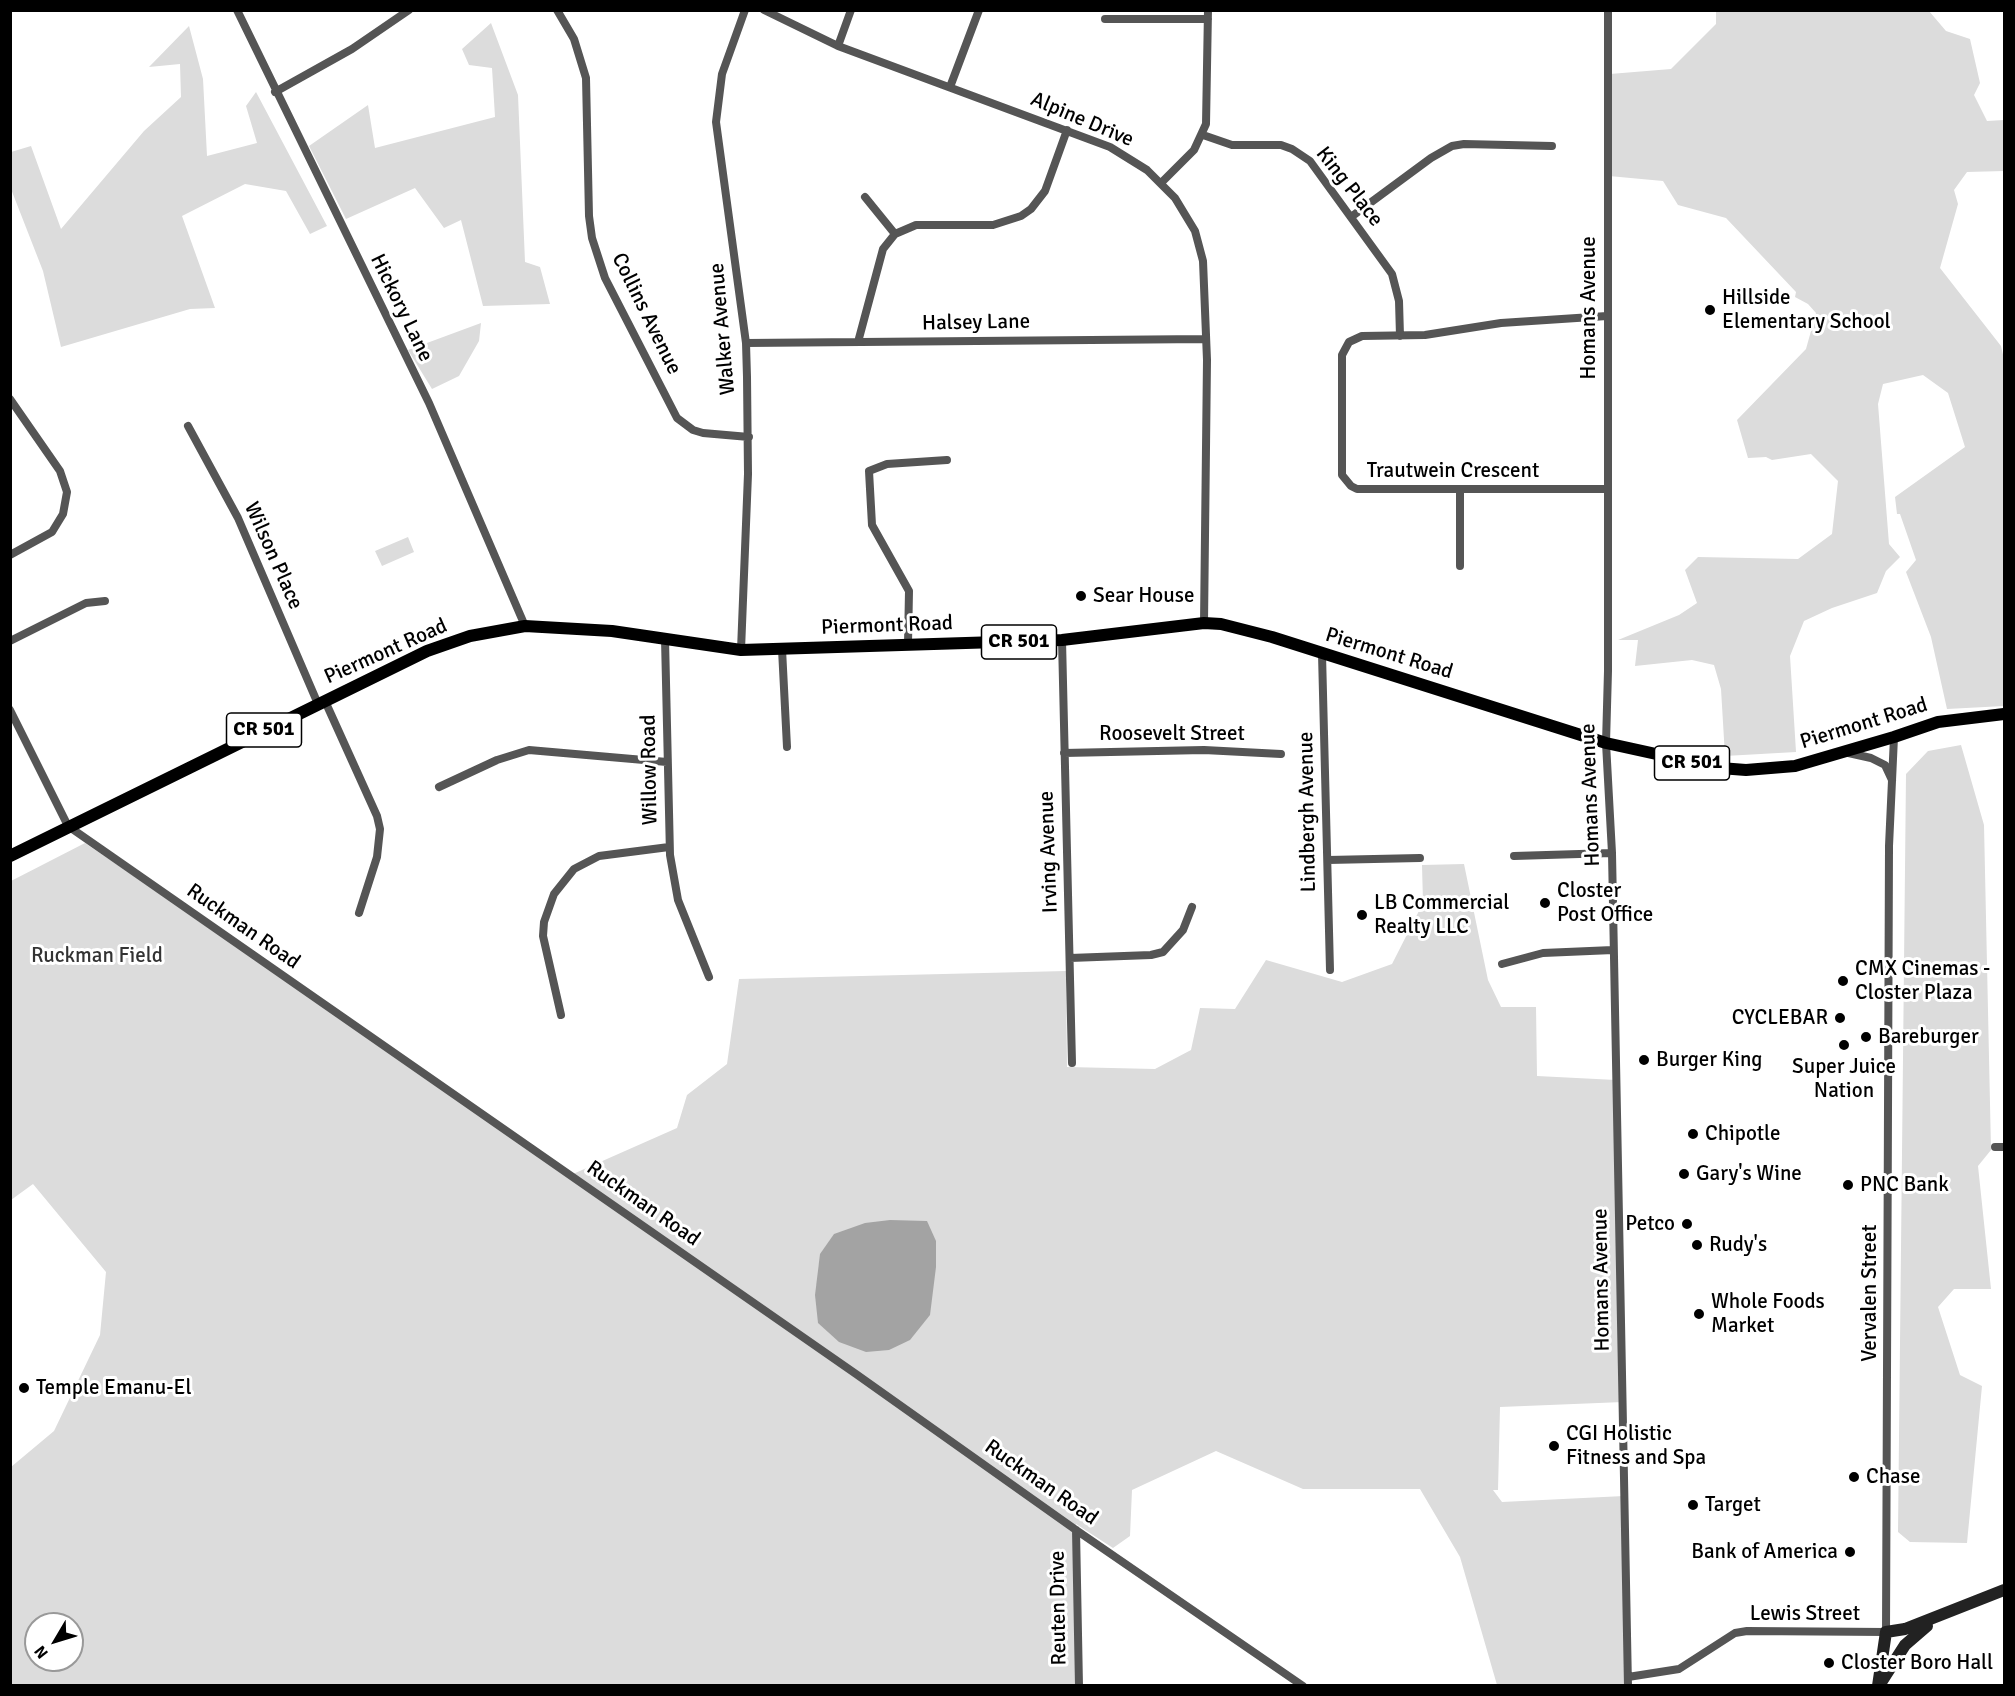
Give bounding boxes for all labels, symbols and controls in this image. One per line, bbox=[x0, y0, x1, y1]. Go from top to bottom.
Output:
street label: Alpine Drive bbox=[1027, 87, 1137, 153]
street label: King Place bbox=[1310, 142, 1388, 232]
street label: Homans Avenue bbox=[1576, 236, 1602, 380]
street label: Collins Avenue bbox=[606, 249, 686, 379]
street label: Hickory Lane bbox=[364, 250, 438, 366]
street label: Walker Avenue bbox=[705, 262, 741, 396]
place label: Hillside Elementary School bbox=[1722, 285, 1891, 335]
marker: Hillside Elementary School bbox=[1703, 303, 1717, 317]
street label: Halsey Lane bbox=[922, 309, 1030, 337]
street label: Trautwein Crescent bbox=[1367, 458, 1539, 484]
street label: Wilson Place bbox=[238, 498, 308, 614]
place label: Sear House bbox=[1093, 583, 1194, 609]
marker: Sear House bbox=[1074, 589, 1088, 603]
street label: Piermont Road bbox=[821, 611, 953, 641]
street label: Piermont Road bbox=[321, 614, 451, 690]
street label: Piermont Road bbox=[1322, 623, 1456, 685]
road number: CR 501 bbox=[982, 625, 1056, 659]
street label: Piermont Road bbox=[1797, 693, 1931, 755]
road number: CR 501 bbox=[226, 713, 302, 747]
street label: Willow Road bbox=[636, 714, 664, 826]
street label: Roosevelt Street bbox=[1099, 721, 1245, 747]
street label: Homans Avenue bbox=[1576, 723, 1606, 867]
street label: Lindbergh Avenue bbox=[1294, 731, 1322, 893]
road number: CR 501 bbox=[1654, 746, 1730, 780]
street label: Irving Avenue bbox=[1034, 790, 1064, 914]
place label: Closter Post Office bbox=[1557, 878, 1653, 928]
street label: Ruckman Road bbox=[182, 879, 304, 975]
place label: LB Commercial Realty LLC bbox=[1374, 890, 1509, 940]
marker: Closter Post Office bbox=[1538, 896, 1552, 910]
marker: LB Commercial Realty LLC bbox=[1355, 908, 1369, 922]
park label: Ruckman Field bbox=[31, 943, 163, 969]
place label: CMX Cinemas - Closter Plaza bbox=[1855, 956, 1990, 1006]
marker: CMX Cinemas - Closter Plaza bbox=[1836, 974, 1850, 988]
place label: CYCLEBAR bbox=[1732, 1005, 1828, 1031]
marker: CYCLEBAR bbox=[1833, 1011, 1847, 1025]
place label: Bareburger bbox=[1878, 1024, 1979, 1050]
marker: Bareburger bbox=[1859, 1030, 1873, 1044]
marker: Super Juice Nation bbox=[1837, 1038, 1851, 1052]
place label: Burger King bbox=[1656, 1047, 1762, 1073]
marker: Burger King bbox=[1637, 1053, 1651, 1067]
place label: Super Juice Nation bbox=[1792, 1054, 1896, 1104]
place label: Chipotle bbox=[1705, 1121, 1780, 1147]
marker: Chipotle bbox=[1686, 1127, 1700, 1141]
street label: Ruckman Road bbox=[582, 1156, 704, 1252]
place label: Gary's Wine bbox=[1696, 1161, 1802, 1187]
marker: Gary's Wine bbox=[1677, 1167, 1691, 1181]
place label: PNC Bank bbox=[1860, 1172, 1949, 1198]
marker: PNC Bank bbox=[1841, 1178, 1855, 1192]
street label: Homans Avenue bbox=[1588, 1208, 1616, 1352]
place label: Petco bbox=[1625, 1211, 1675, 1237]
marker: Petco bbox=[1680, 1217, 1694, 1231]
street label: Vervalen Street bbox=[1857, 1224, 1883, 1362]
place label: Rudy's bbox=[1709, 1232, 1767, 1258]
marker: Rudy's bbox=[1690, 1238, 1704, 1252]
place label: Whole Foods Market bbox=[1711, 1289, 1825, 1339]
marker: Whole Foods Market bbox=[1692, 1307, 1706, 1321]
place label: Temple Emanu-El bbox=[36, 1375, 192, 1401]
marker: Temple Emanu-El bbox=[17, 1381, 31, 1395]
place label: CGI Holistic Fitness and Spa bbox=[1566, 1421, 1706, 1471]
street label: Ruckman Road bbox=[980, 1435, 1102, 1531]
marker: CGI Holistic Fitness and Spa bbox=[1547, 1439, 1561, 1453]
place label: Chase bbox=[1866, 1464, 1920, 1490]
marker: Chase bbox=[1847, 1470, 1861, 1484]
place label: Target bbox=[1705, 1492, 1761, 1518]
marker: Target bbox=[1686, 1498, 1700, 1512]
place label: Bank of America bbox=[1691, 1539, 1838, 1565]
marker: Bank of America bbox=[1843, 1545, 1857, 1559]
street label: Reuten Drive bbox=[1045, 1550, 1073, 1666]
street label: Lewis Street bbox=[1750, 1601, 1860, 1627]
north arrow bbox=[24, 1612, 84, 1672]
text: N bbox=[30, 1641, 53, 1662]
place label: Closter Boro Hall bbox=[1841, 1650, 1993, 1676]
marker: Closter Boro Hall bbox=[1822, 1656, 1836, 1670]

